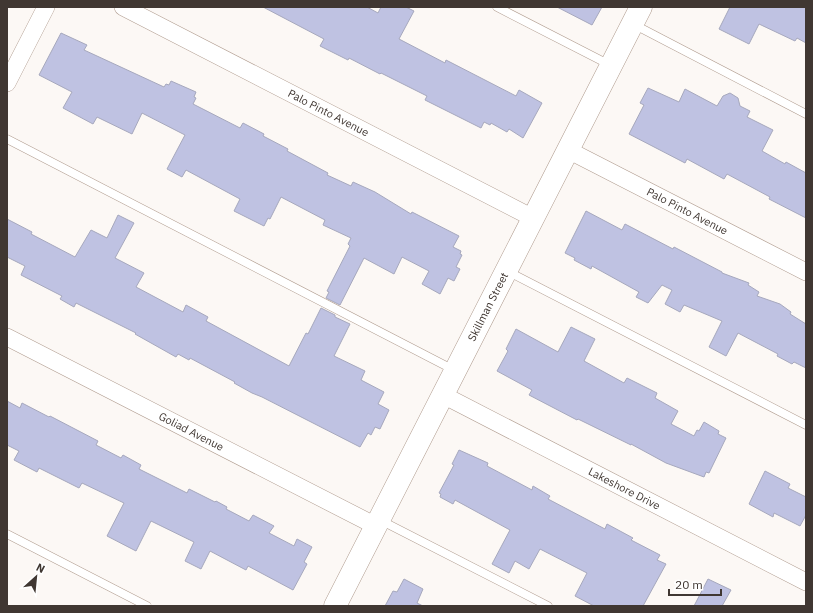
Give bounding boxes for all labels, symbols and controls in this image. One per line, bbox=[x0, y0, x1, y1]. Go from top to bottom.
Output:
street label: Palo Pinto Avenue bbox=[286, 86, 371, 139]
street label: Palo Pinto Avenue bbox=[644, 185, 730, 238]
street label: Skillman Street bbox=[464, 270, 511, 344]
street label: Goliad Avenue bbox=[156, 409, 226, 454]
street label: Lakeshore Drive bbox=[586, 464, 663, 513]
north arrow bbox=[16, 557, 56, 597]
text: N bbox=[34, 560, 47, 576]
scale bar bbox=[669, 571, 721, 597]
text: 20 m bbox=[675, 577, 703, 592]

